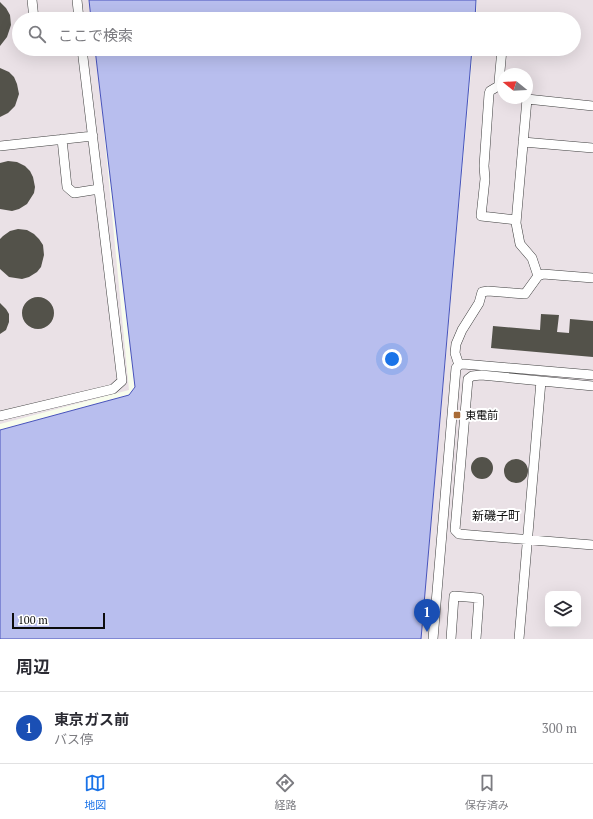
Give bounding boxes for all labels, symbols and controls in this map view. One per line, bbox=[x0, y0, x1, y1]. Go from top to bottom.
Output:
search box bbox=[12, 12, 581, 56]
icon: search bbox=[26, 23, 48, 45]
text: ここで検索 bbox=[58, 25, 133, 45]
north arrow bbox=[497, 68, 533, 104]
your location bbox=[382, 349, 402, 369]
place label: 東電前 bbox=[465, 408, 498, 422]
marker: 東電前 bbox=[452, 410, 462, 420]
district label: 新磯子町 bbox=[472, 508, 520, 523]
map controls bbox=[545, 591, 581, 627]
button: layers bbox=[545, 591, 581, 627]
pin: 1 bbox=[414, 599, 440, 632]
scale bar bbox=[12, 611, 105, 630]
text: 100 m bbox=[18, 613, 48, 627]
text: 周辺 bbox=[16, 655, 50, 678]
text: 東京ガス前 bbox=[54, 709, 129, 729]
text: 1 bbox=[25, 719, 33, 737]
text: 300 m bbox=[542, 719, 577, 737]
text: バス停 bbox=[54, 730, 93, 748]
tab: 地図 bbox=[84, 772, 106, 812]
tab: 経路 bbox=[274, 772, 296, 812]
tab: 保存済み bbox=[465, 772, 509, 812]

